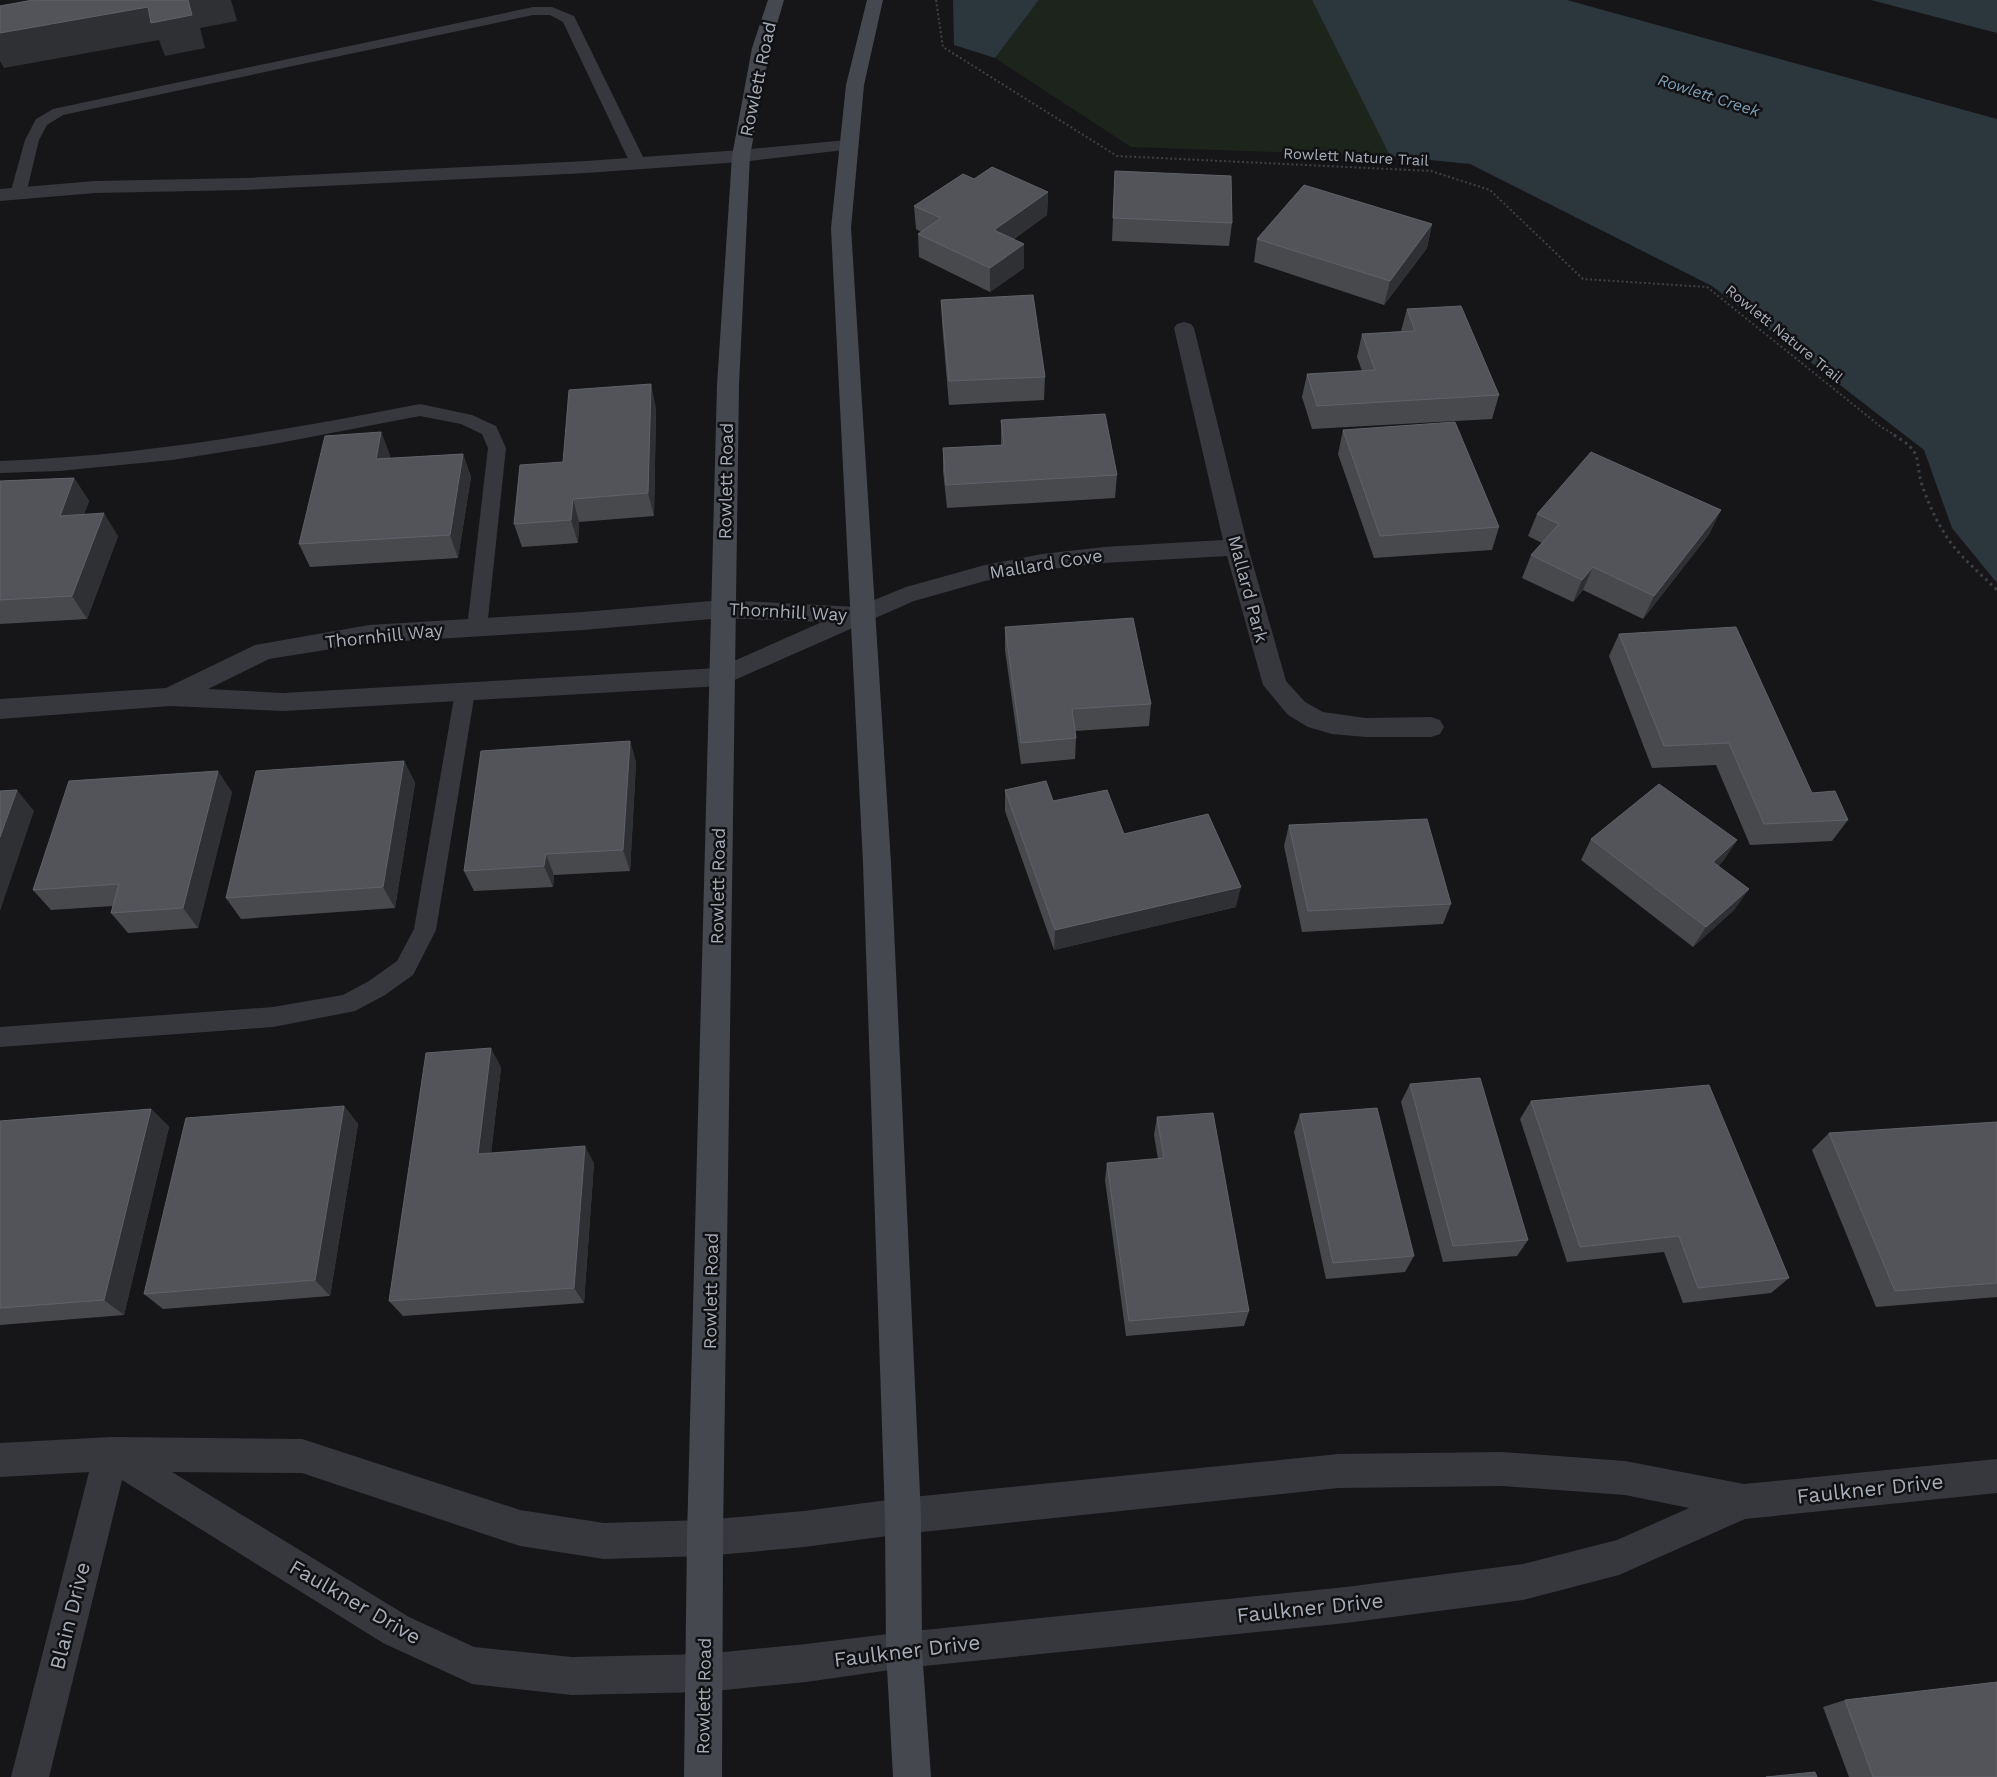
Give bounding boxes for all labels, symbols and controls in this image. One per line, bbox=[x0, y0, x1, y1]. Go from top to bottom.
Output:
street label: Rowlett Road bbox=[735, 20, 780, 138]
water label: Rowlett Creek bbox=[1656, 70, 1763, 121]
street label: Rowlett Nature Trail bbox=[1283, 144, 1430, 170]
street label: Rowlett Nature Trail bbox=[1722, 281, 1847, 387]
street label: Rowlett Road bbox=[714, 422, 737, 540]
street label: Mallard Park bbox=[1224, 533, 1273, 645]
street label: Mallard Cove bbox=[988, 544, 1104, 583]
street label: Thornhill Way bbox=[728, 598, 848, 625]
street label: Thornhill Way bbox=[324, 619, 445, 652]
street label: Rowlett Road bbox=[706, 827, 729, 945]
street label: Rowlett Road bbox=[699, 1232, 722, 1350]
street label: Faulkner Drive bbox=[1795, 1468, 1945, 1509]
street label: Faulkner Drive bbox=[285, 1554, 425, 1649]
street label: Blain Drive bbox=[44, 1559, 95, 1672]
street label: Faulkner Drive bbox=[1235, 1587, 1385, 1628]
street label: Faulkner Drive bbox=[832, 1629, 982, 1672]
street label: Rowlett Road bbox=[692, 1637, 715, 1755]

